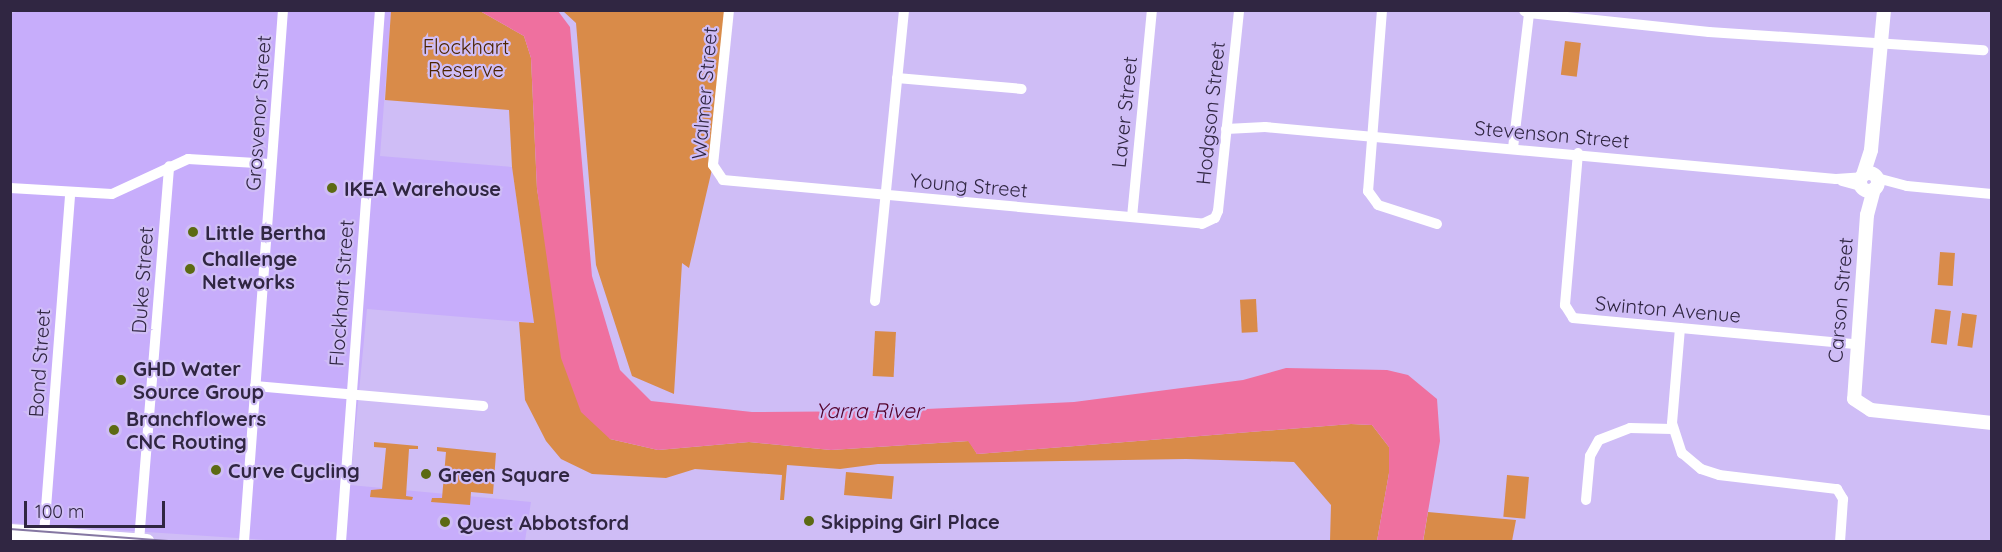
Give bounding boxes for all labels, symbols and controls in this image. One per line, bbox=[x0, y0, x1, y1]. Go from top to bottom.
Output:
street label: Walmer Street bbox=[686, 26, 722, 160]
street label: Grosvenor Street bbox=[241, 34, 275, 192]
park label: Flockhart Reserve bbox=[423, 35, 509, 82]
street label: Hodgson Street bbox=[1191, 40, 1229, 186]
street label: Laver Street bbox=[1106, 55, 1142, 169]
street label: Stevenson Street bbox=[1473, 115, 1631, 153]
street label: Young Street bbox=[909, 168, 1029, 202]
place label: IKEA Warehouse bbox=[344, 176, 501, 200]
marker: IKEA Warehouse bbox=[325, 181, 339, 195]
street label: Flockhart Street bbox=[324, 219, 358, 367]
place label: Little Bertha bbox=[205, 220, 326, 244]
marker: Little Bertha bbox=[186, 225, 200, 239]
street label: Duke Street bbox=[126, 226, 158, 334]
street label: Carson Street bbox=[1823, 236, 1857, 364]
place label: Challenge Networks bbox=[202, 246, 297, 293]
marker: Challenge Networks bbox=[183, 262, 197, 276]
street label: Swinton Avenue bbox=[1594, 291, 1742, 327]
street label: Bond Street bbox=[23, 308, 55, 418]
place label: GHD Water Source Group bbox=[133, 356, 264, 403]
marker: GHD Water Source Group bbox=[114, 373, 128, 387]
water label: Yarra River bbox=[815, 397, 923, 423]
place label: Branchflowers CNC Routing bbox=[126, 406, 266, 453]
marker: Branchflowers CNC Routing bbox=[107, 423, 121, 437]
place label: Curve Cycling bbox=[228, 458, 360, 482]
place label: Green Square bbox=[438, 462, 570, 486]
marker: Curve Cycling bbox=[209, 463, 223, 477]
marker: Green Square bbox=[419, 467, 433, 481]
scale bar bbox=[27, 489, 168, 527]
text: 100 m bbox=[35, 500, 84, 523]
place label: Skipping Girl Place bbox=[821, 509, 1000, 533]
place label: Quest Abbotsford bbox=[457, 510, 629, 534]
marker: Skipping Girl Place bbox=[802, 514, 816, 528]
marker: Quest Abbotsford bbox=[438, 515, 452, 529]

